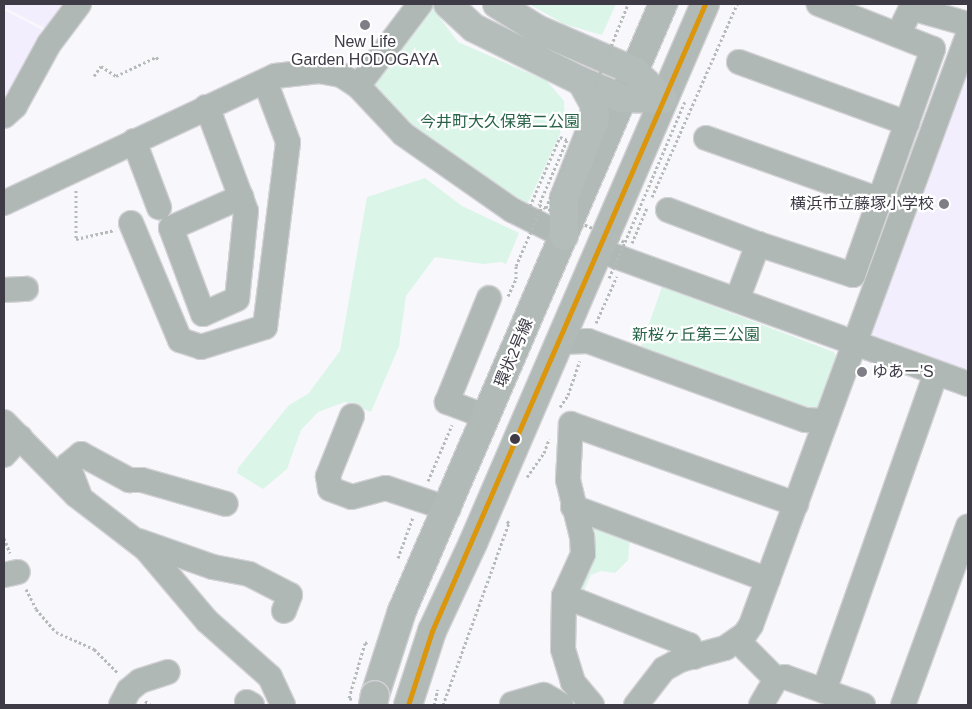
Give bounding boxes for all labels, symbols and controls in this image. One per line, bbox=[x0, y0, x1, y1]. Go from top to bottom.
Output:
marker: New Life Garden HODOGAYA bbox=[359, 19, 371, 31]
place label: New Life Garden HODOGAYA bbox=[291, 32, 439, 70]
park label: 今井町大久保第二公園 bbox=[420, 112, 580, 132]
place label: 横浜市立藤塚小学校 bbox=[790, 194, 934, 214]
marker: 横浜市立藤塚小学校 bbox=[938, 198, 950, 210]
street label: 環状2号線 bbox=[491, 316, 537, 390]
park label: 新桜ヶ丘第三公園 bbox=[632, 325, 760, 345]
place label: ゆあー'S bbox=[872, 362, 934, 382]
marker: ゆあー'S bbox=[856, 366, 868, 378]
unlabelled marker bbox=[510, 434, 520, 444]

